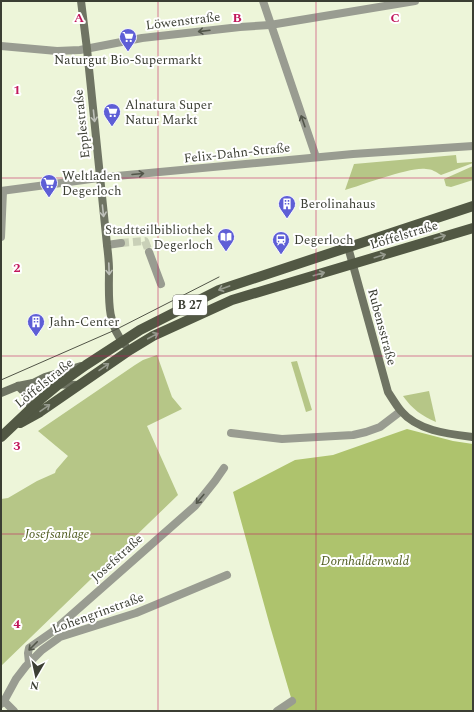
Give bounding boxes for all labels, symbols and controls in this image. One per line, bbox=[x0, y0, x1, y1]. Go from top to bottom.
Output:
street label: Löwenstraße bbox=[145, 7, 221, 35]
text: A bbox=[74, 8, 84, 28]
text: B bbox=[232, 8, 242, 28]
text: C bbox=[390, 8, 400, 28]
supermarket icon: Naturgut Bio-Supermarkt bbox=[118, 27, 138, 52]
one-way arrow bbox=[198, 27, 211, 35]
place label: Naturgut Bio-Supermarkt bbox=[54, 50, 202, 70]
text: 1 bbox=[13, 80, 21, 100]
street label: Epplestraße bbox=[68, 88, 96, 160]
place label: Alnatura Super Natur Markt bbox=[125, 95, 212, 130]
supermarket icon: Alnatura Super Natur Markt bbox=[102, 102, 122, 127]
one-way arrow bbox=[90, 109, 97, 122]
one-way arrow bbox=[299, 114, 306, 127]
street label: Felix-Dahn-Straße bbox=[183, 137, 291, 169]
place label: Weltladen Degerloch bbox=[62, 166, 122, 201]
one-way arrow bbox=[132, 171, 145, 178]
supermarket icon: Weltladen Degerloch bbox=[39, 173, 59, 198]
building icon: Berolinahaus bbox=[277, 194, 297, 219]
place label: Berolinahaus bbox=[300, 194, 376, 214]
one-way arrow bbox=[99, 205, 107, 218]
street label: Löffelstraße bbox=[367, 215, 441, 255]
place label: Stadtteilbibliothek Degerloch bbox=[105, 220, 213, 255]
library icon: Stadtteilbibliothek Degerloch bbox=[216, 227, 236, 252]
station icon: Degerloch bbox=[271, 230, 291, 255]
place label: Degerloch bbox=[294, 230, 354, 250]
one-way arrow bbox=[434, 233, 447, 240]
one-way arrow bbox=[374, 252, 387, 259]
text: 2 bbox=[13, 258, 21, 278]
one-way arrow bbox=[105, 262, 112, 275]
one-way arrow bbox=[312, 270, 325, 277]
one-way arrow bbox=[218, 285, 230, 293]
street label: Rubensstraße bbox=[362, 286, 402, 368]
road number: B 27 bbox=[173, 295, 207, 315]
building icon: Jahn-Center bbox=[26, 312, 46, 337]
place label: Jahn-Center bbox=[49, 312, 119, 332]
one-way arrow bbox=[147, 332, 159, 340]
street label: Löffelstraße bbox=[10, 353, 78, 413]
one-way arrow bbox=[99, 363, 110, 371]
one-way arrow bbox=[40, 404, 51, 412]
text: 3 bbox=[13, 436, 21, 456]
one-way arrow bbox=[196, 494, 205, 505]
park label: Josefsanlage bbox=[24, 524, 90, 544]
street label: Josefstraße bbox=[86, 529, 148, 587]
park label: Dornhaldenwald bbox=[321, 551, 409, 571]
street label: Lohengrinstraße bbox=[49, 587, 147, 639]
text: 4 bbox=[13, 614, 21, 634]
one-way arrow bbox=[29, 640, 39, 650]
north arrow bbox=[16, 656, 56, 696]
text: N bbox=[29, 676, 40, 694]

